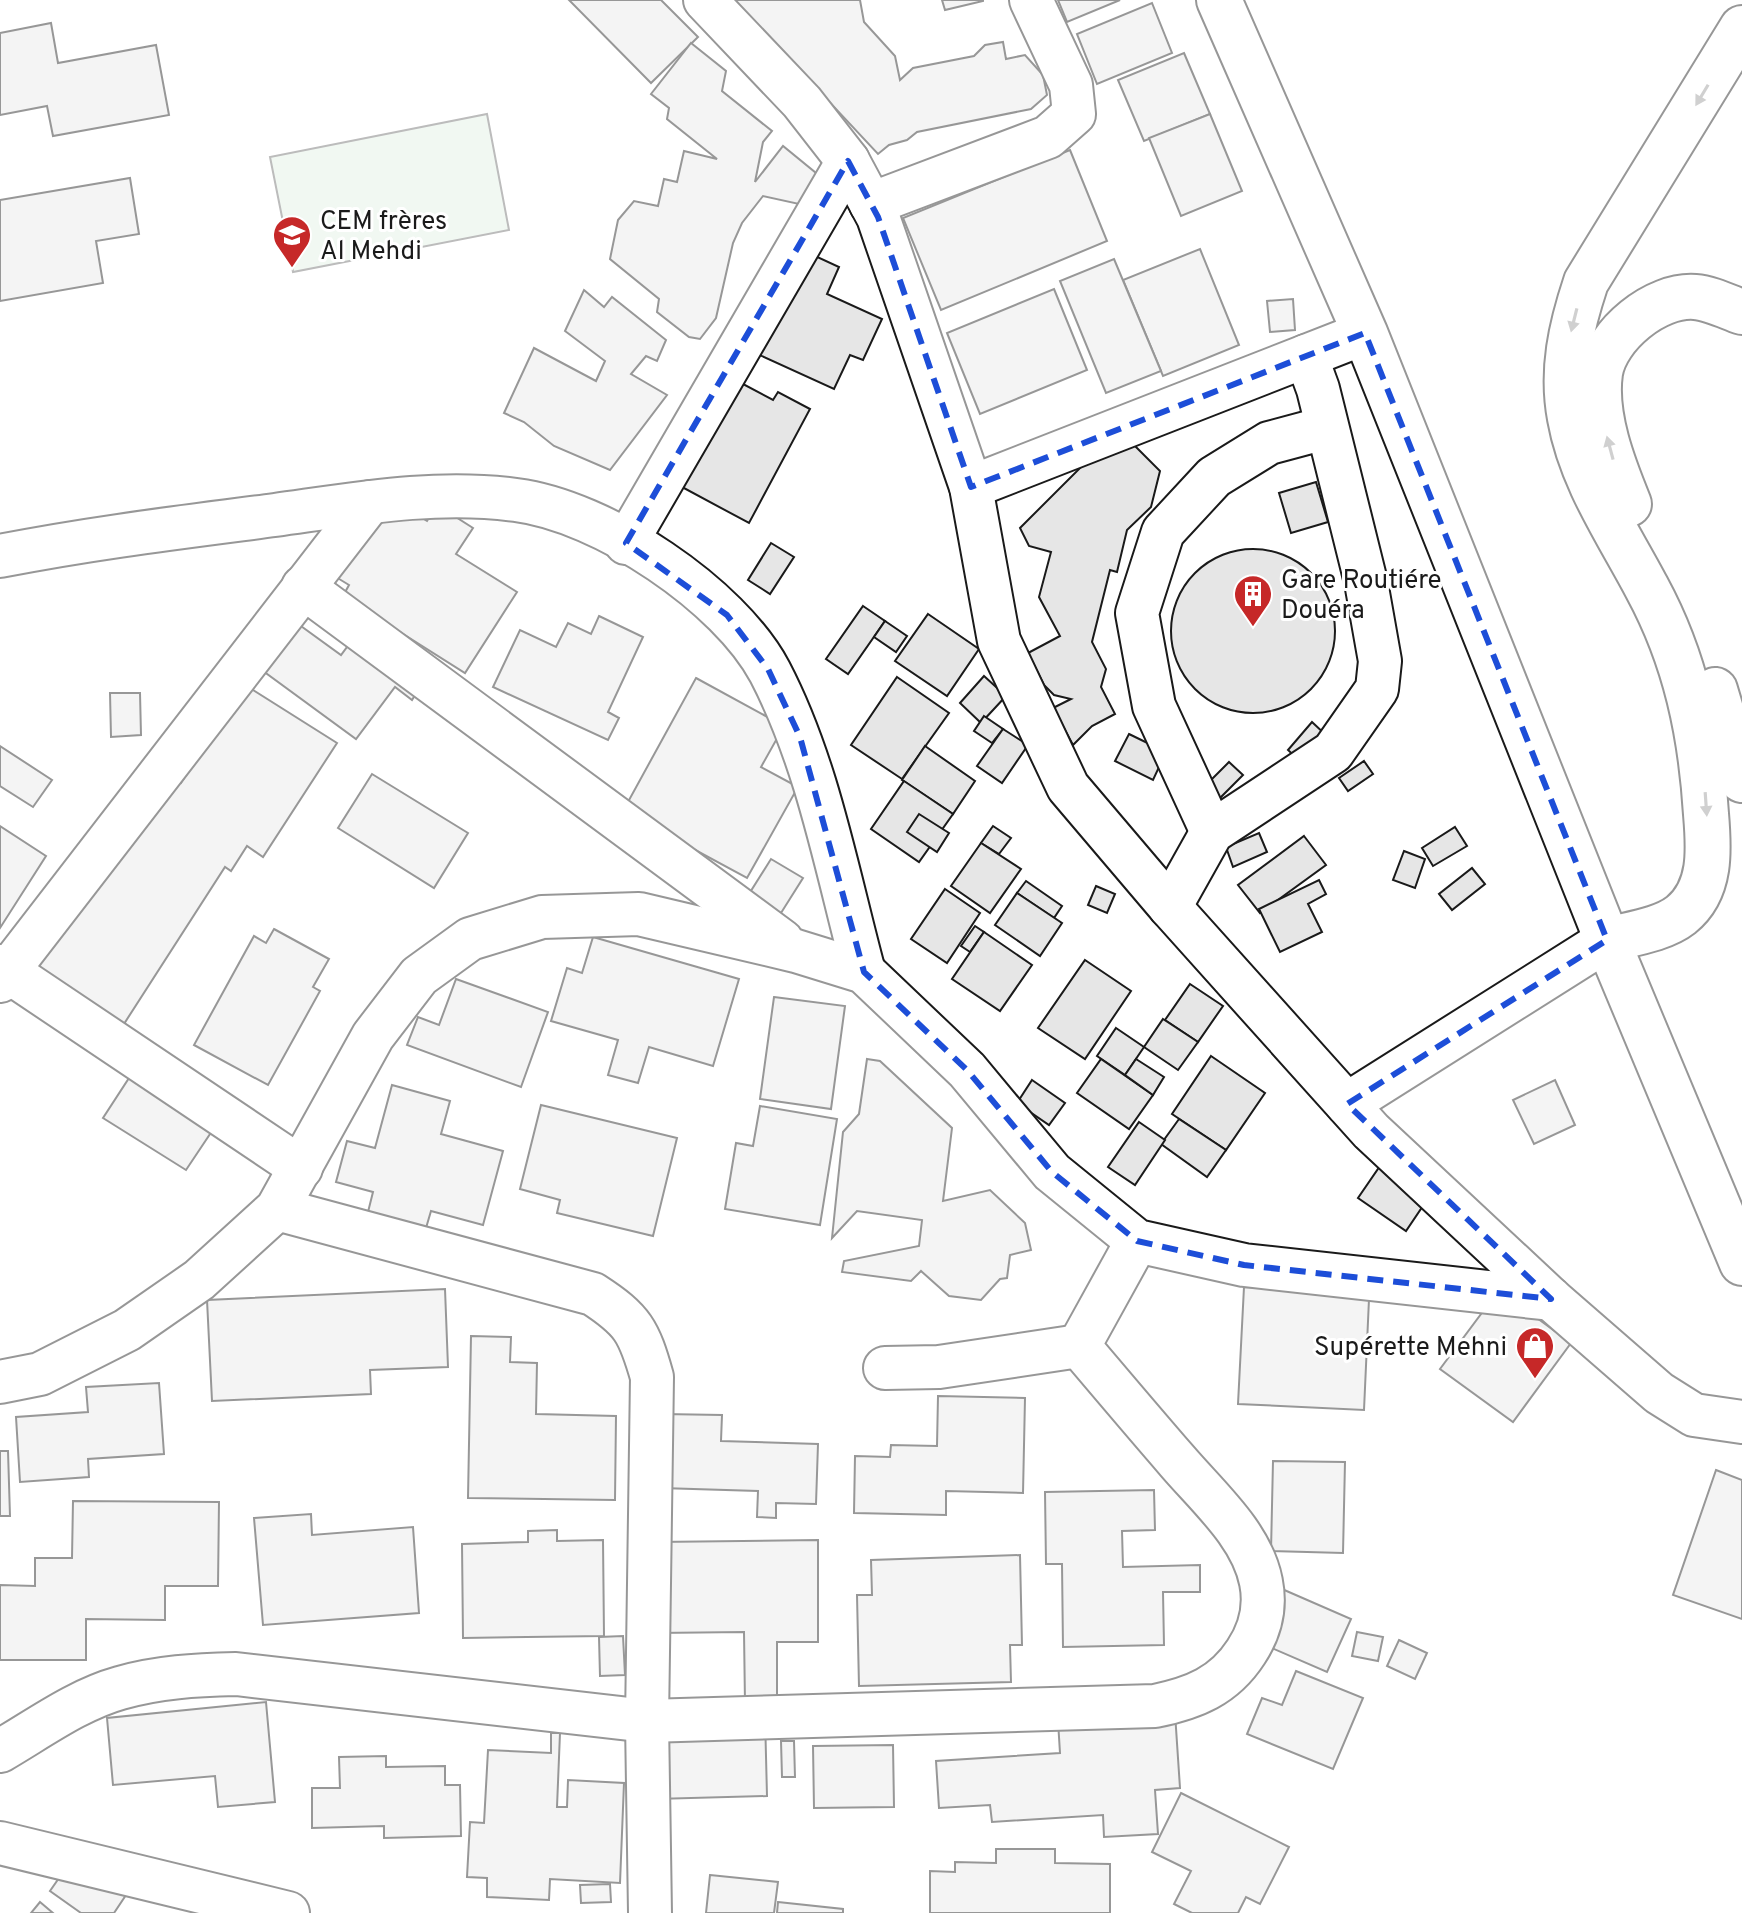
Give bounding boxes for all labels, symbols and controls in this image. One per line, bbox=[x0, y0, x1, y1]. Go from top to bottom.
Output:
one-way arrow bbox=[1695, 84, 1709, 106]
place label: CEM frères Al Mehdi bbox=[320, 206, 447, 269]
school or university icon: CEM frères Al Mehdi bbox=[271, 214, 313, 269]
one-way arrow bbox=[1568, 308, 1580, 333]
one-way arrow bbox=[1603, 436, 1616, 460]
place label: Gare Routiére Douéra bbox=[1281, 565, 1442, 628]
building icon: Gare Routiére Douéra bbox=[1232, 573, 1274, 628]
one-way arrow bbox=[1699, 791, 1712, 817]
shop icon: Supérette Mehni bbox=[1514, 1325, 1556, 1380]
place label: Supérette Mehni bbox=[1314, 1332, 1507, 1365]

